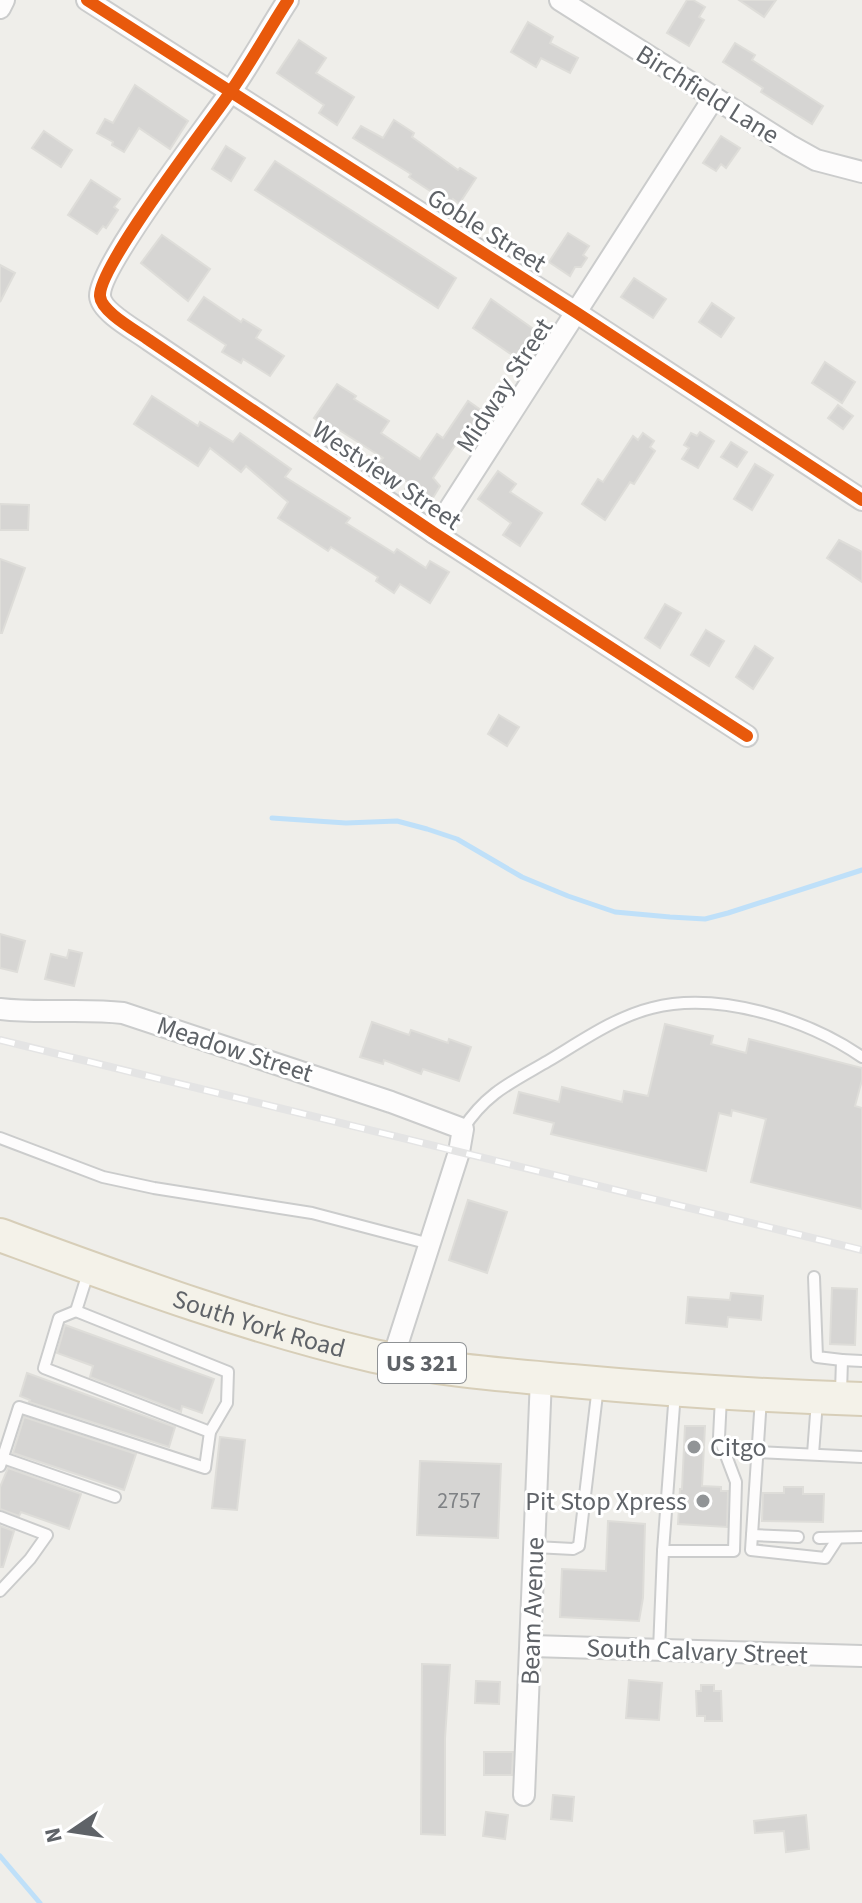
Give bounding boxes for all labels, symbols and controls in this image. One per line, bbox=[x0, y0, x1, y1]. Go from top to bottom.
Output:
street label: Birchfield Lane bbox=[629, 36, 786, 153]
street label: Goble Street bbox=[420, 179, 554, 282]
street label: Midway Street bbox=[447, 311, 562, 460]
street label: Westview Street bbox=[305, 412, 469, 539]
street label: Meadow Street bbox=[152, 1007, 318, 1092]
street label: South York Road bbox=[168, 1280, 349, 1367]
road number: US 321 bbox=[378, 1343, 466, 1383]
place label: Citgo bbox=[710, 1429, 767, 1466]
marker: Citgo bbox=[685, 1438, 703, 1456]
place label: Pit Stop Xpress bbox=[525, 1483, 687, 1520]
house number: 2757 bbox=[437, 1485, 481, 1517]
marker: Pit Stop Xpress bbox=[694, 1492, 712, 1510]
street label: Beam Avenue bbox=[511, 1537, 554, 1686]
street label: South Calvary Street bbox=[586, 1629, 809, 1674]
north arrow bbox=[32, 1791, 112, 1871]
text: N bbox=[36, 1825, 71, 1846]

